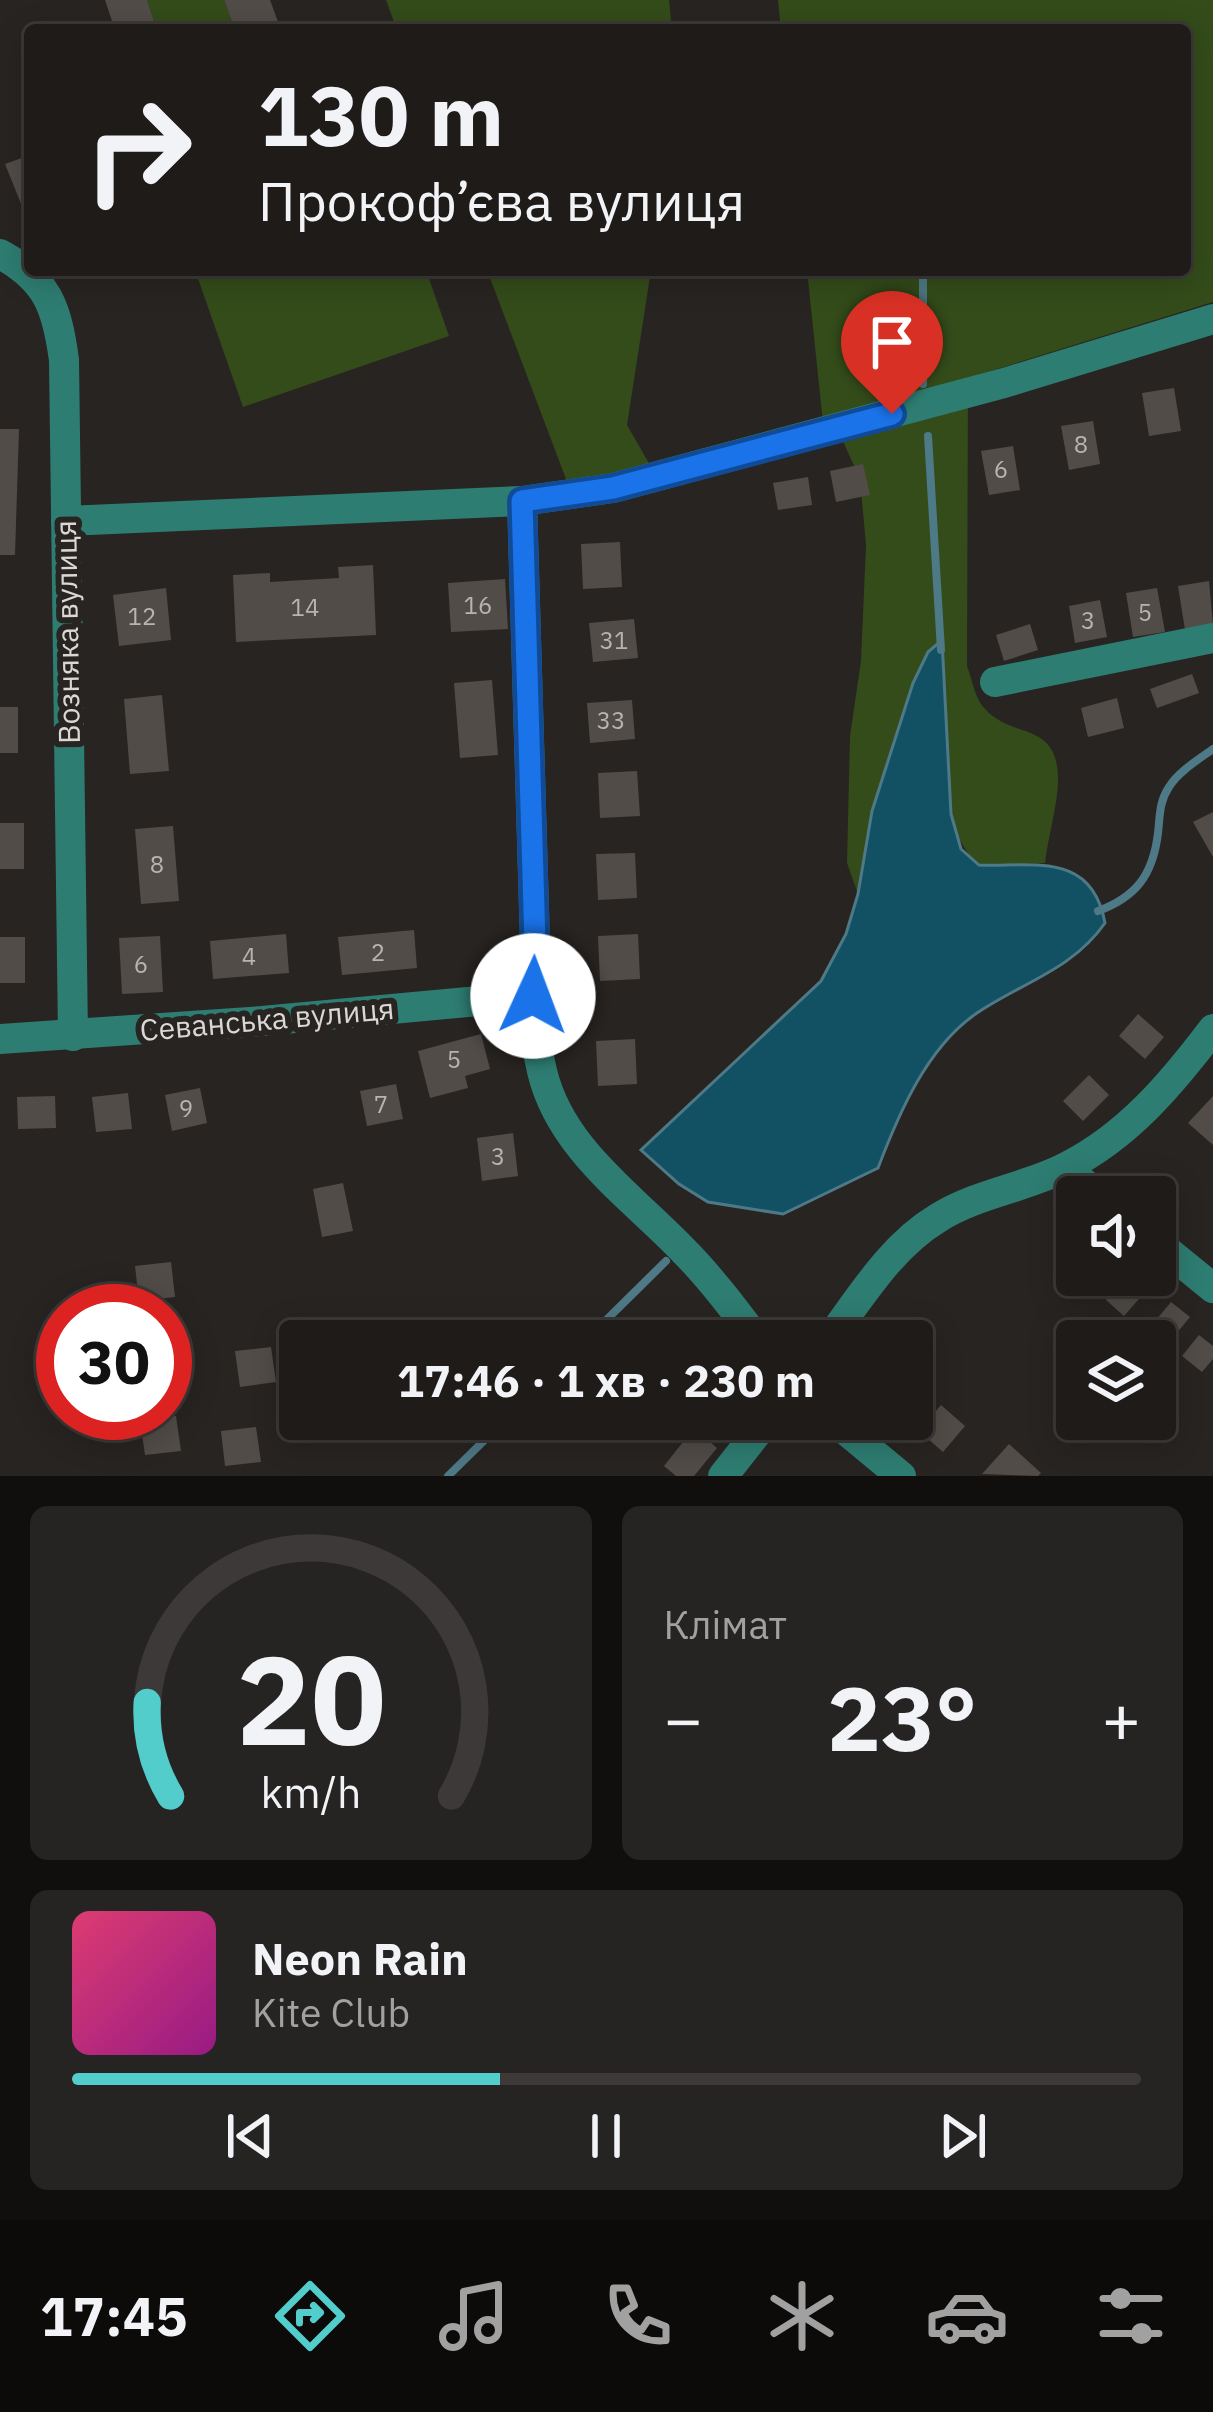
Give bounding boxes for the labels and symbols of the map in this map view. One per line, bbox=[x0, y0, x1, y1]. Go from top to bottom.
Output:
pin bbox=[841, 291, 943, 414]
house number: 8 bbox=[1074, 428, 1088, 460]
house number: 6 bbox=[994, 453, 1008, 485]
street label: Возняка вулиця bbox=[45, 520, 88, 744]
house number: 16 bbox=[464, 589, 492, 621]
house number: 14 bbox=[291, 591, 319, 623]
house number: 5 bbox=[1138, 596, 1152, 628]
house number: 12 bbox=[128, 600, 156, 632]
house number: 3 bbox=[1081, 604, 1095, 636]
house number: 31 bbox=[600, 624, 628, 656]
house number: 33 bbox=[597, 704, 625, 736]
house number: 8 bbox=[150, 848, 164, 880]
position arrow bbox=[470, 933, 596, 1059]
house number: 2 bbox=[371, 936, 385, 968]
house number: 4 bbox=[242, 940, 256, 972]
house number: 6 bbox=[134, 948, 148, 980]
street label: Севанська вулиця bbox=[138, 988, 396, 1049]
house number: 5 bbox=[447, 1043, 461, 1075]
house number: 7 bbox=[374, 1088, 388, 1120]
house number: 9 bbox=[179, 1092, 193, 1124]
house number: 3 bbox=[491, 1140, 505, 1172]
speed limit sign: 30 bbox=[36, 1284, 192, 1440]

